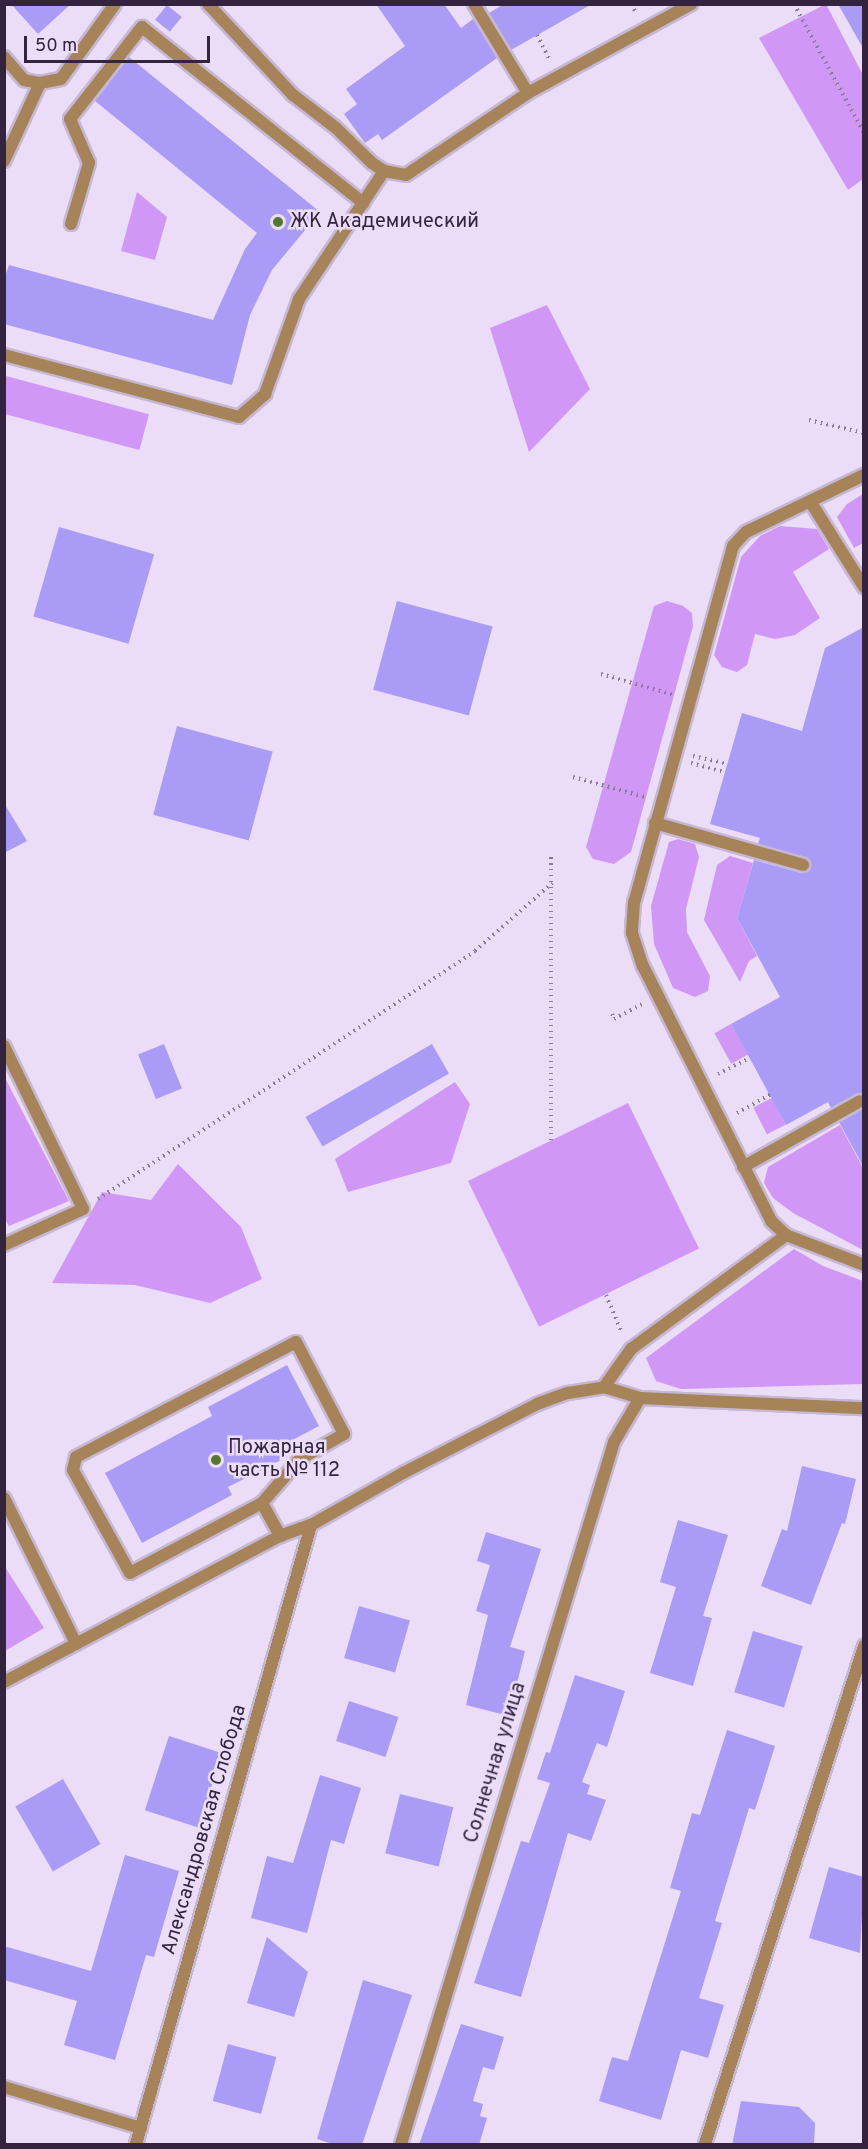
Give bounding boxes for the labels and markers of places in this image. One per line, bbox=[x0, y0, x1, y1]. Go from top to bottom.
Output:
place label: ЖК Академический bbox=[290, 210, 480, 234]
marker: ЖК Академический bbox=[271, 215, 285, 229]
place label: Пожарная часть № 112 bbox=[228, 1436, 340, 1483]
marker: Пожарная часть № 112 bbox=[209, 1453, 223, 1467]

